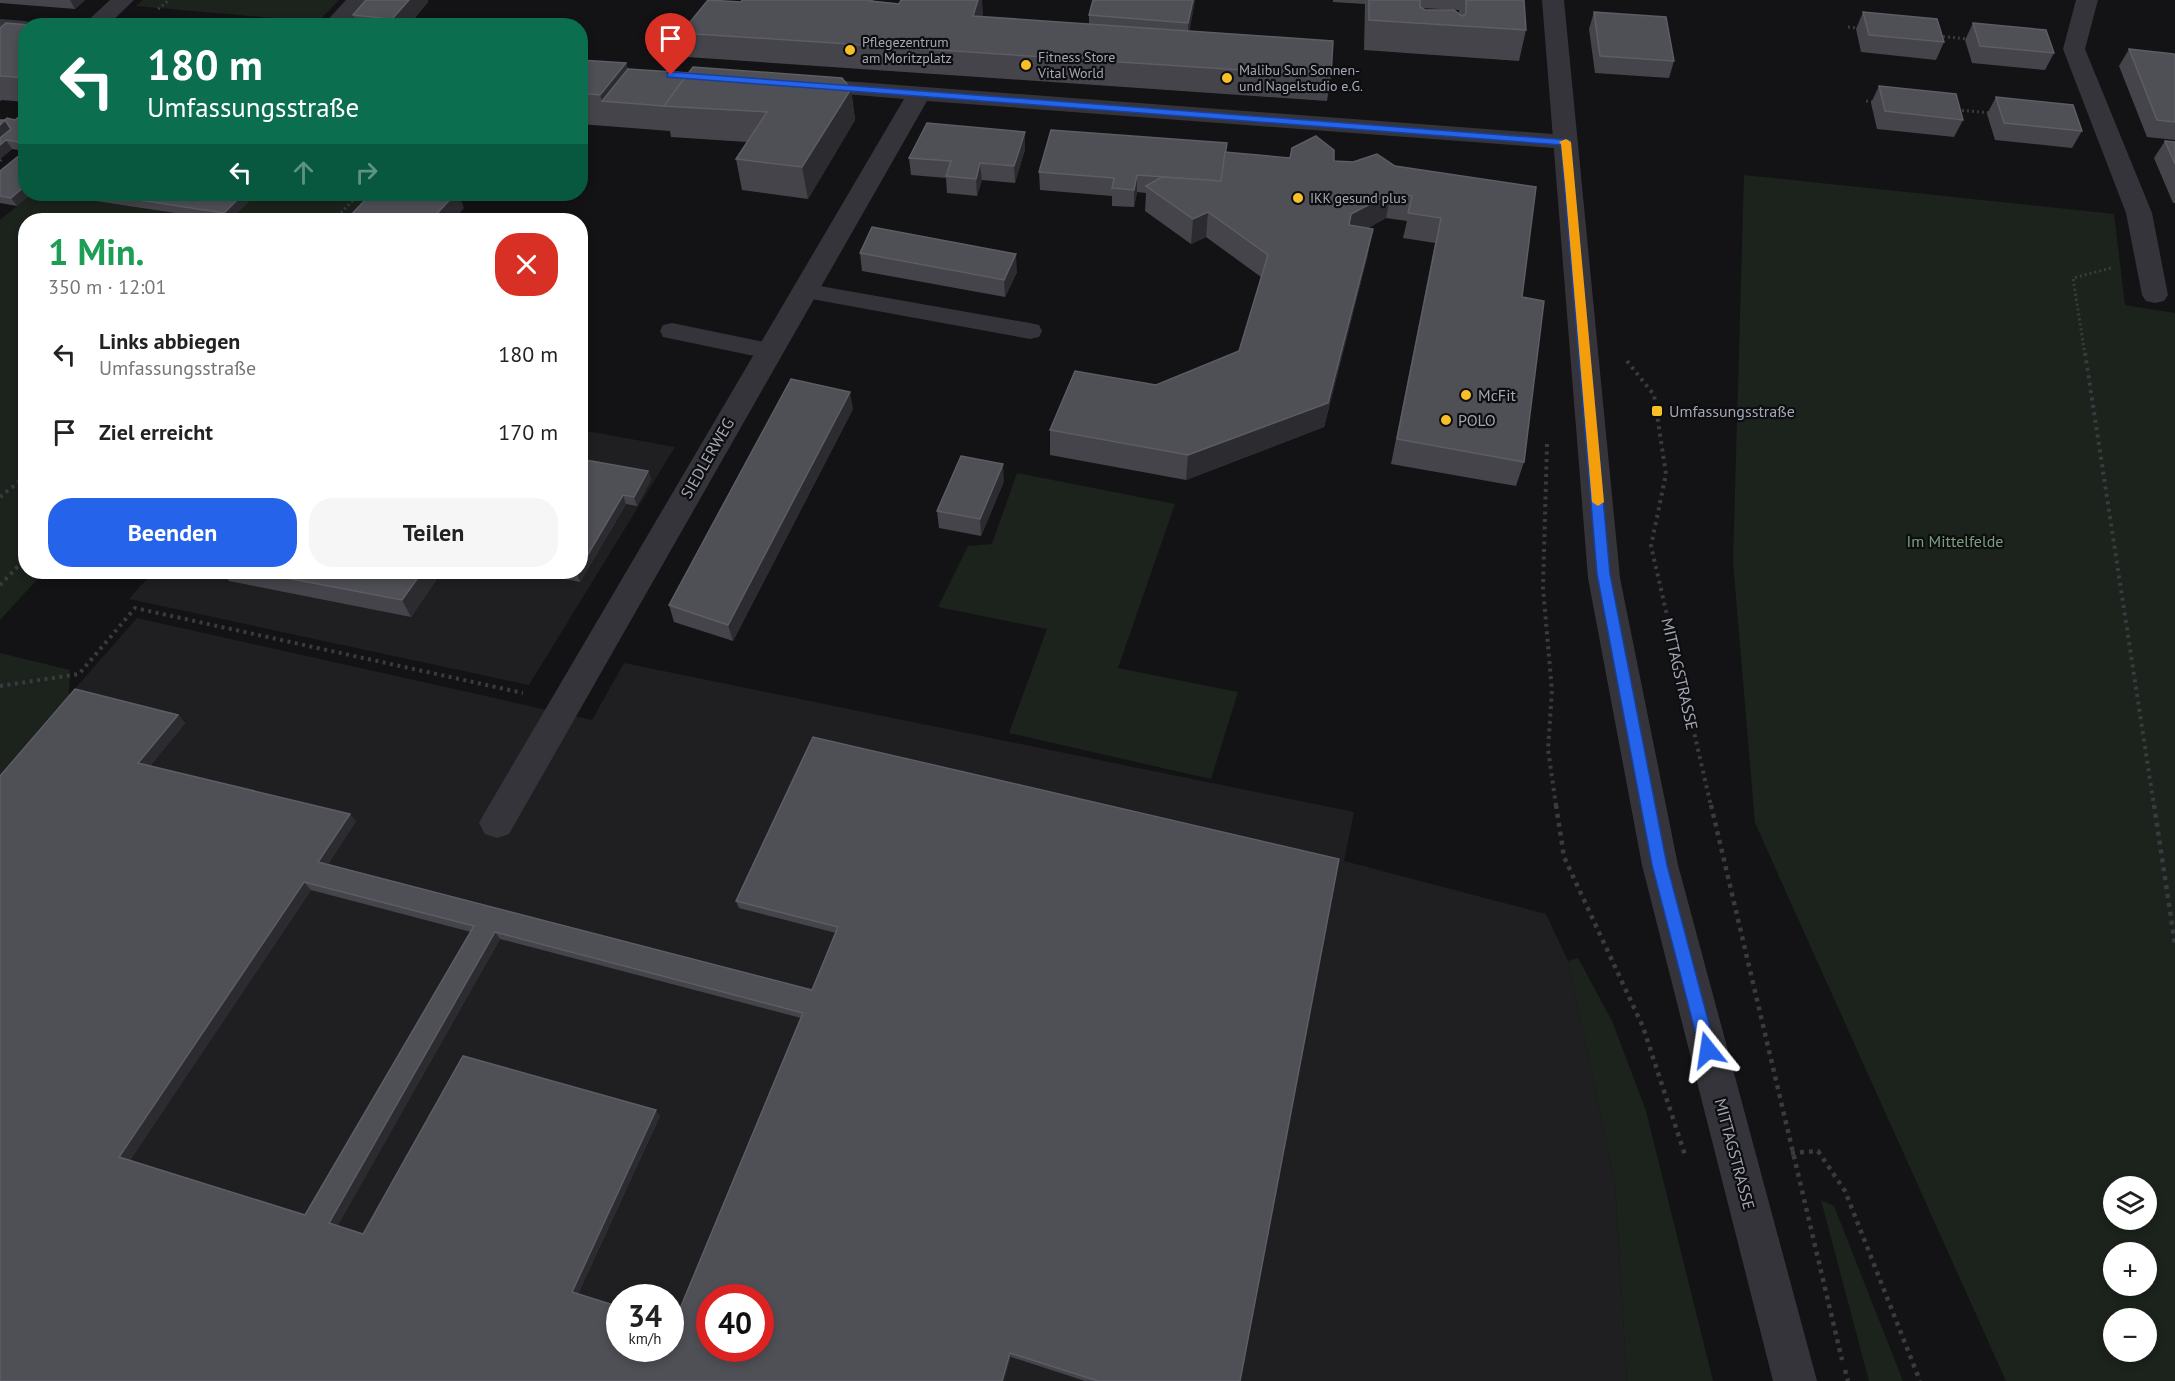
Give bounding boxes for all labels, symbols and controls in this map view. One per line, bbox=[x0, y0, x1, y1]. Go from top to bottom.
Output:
pin bbox=[645, 13, 696, 75]
icon: arrive bbox=[654, 22, 687, 55]
place label: Pflegezentrum am Moritzplatz bbox=[862, 33, 952, 67]
text: 180 m bbox=[147, 37, 263, 92]
icon: left bbox=[48, 42, 126, 120]
marker: Pflegezentrum am Moritzplatz bbox=[843, 43, 857, 57]
place label: Fitness Store Vital World bbox=[1037, 48, 1115, 82]
marker: Fitness Store Vital World bbox=[1019, 58, 1033, 72]
place label: Malibu Sun Sonnen- und Nagelstudio e.G. bbox=[1239, 61, 1363, 95]
marker: Malibu Sun Sonnen- und Nagelstudio e.G. bbox=[1220, 71, 1234, 85]
text: Umfassungsstraße bbox=[147, 90, 359, 124]
icon: left bbox=[224, 156, 257, 189]
icon: ahead bbox=[287, 156, 320, 189]
icon: right bbox=[350, 156, 383, 189]
place label: IKK gesund plus bbox=[1310, 189, 1407, 207]
marker: IKK gesund plus bbox=[1291, 191, 1305, 205]
text: 1 Min. bbox=[48, 228, 144, 275]
button: close bbox=[495, 233, 558, 296]
text: 350 m · 12:01 bbox=[48, 274, 166, 300]
text: Links abbiegen bbox=[99, 327, 240, 355]
icon: left bbox=[48, 338, 81, 371]
text: 180 m bbox=[498, 340, 558, 368]
text: Umfassungsstraße bbox=[99, 355, 256, 381]
place label: McFit bbox=[1478, 385, 1516, 405]
marker: McFit bbox=[1459, 388, 1473, 402]
place label: Umfassungsstraße bbox=[1669, 401, 1795, 421]
marker: Umfassungsstraße bbox=[1650, 404, 1664, 418]
place label: POLO bbox=[1458, 410, 1496, 430]
marker: POLO bbox=[1439, 413, 1453, 427]
street label: SIEDLERWEG bbox=[676, 414, 738, 502]
icon: arrive bbox=[48, 416, 81, 449]
text: Ziel erreicht bbox=[99, 418, 213, 446]
text: 170 m bbox=[498, 418, 558, 446]
button: Beenden bbox=[48, 498, 297, 567]
button: Teilen bbox=[309, 498, 558, 567]
park label: Im Mittelfelde bbox=[1907, 531, 2003, 551]
street label: MITTAGSTRASSE bbox=[1657, 616, 1703, 732]
position arrow bbox=[1676, 1018, 1740, 1082]
street label: MITTAGSTRASSE bbox=[1711, 1096, 1759, 1212]
map controls bbox=[2103, 1176, 2157, 1362]
button: layers bbox=[2103, 1176, 2157, 1230]
button: + bbox=[2103, 1242, 2157, 1296]
speed limit sign: 40 bbox=[696, 1284, 774, 1362]
text: 34 bbox=[628, 1296, 662, 1335]
button: − bbox=[2103, 1308, 2157, 1362]
text: km/h bbox=[629, 1329, 661, 1348]

